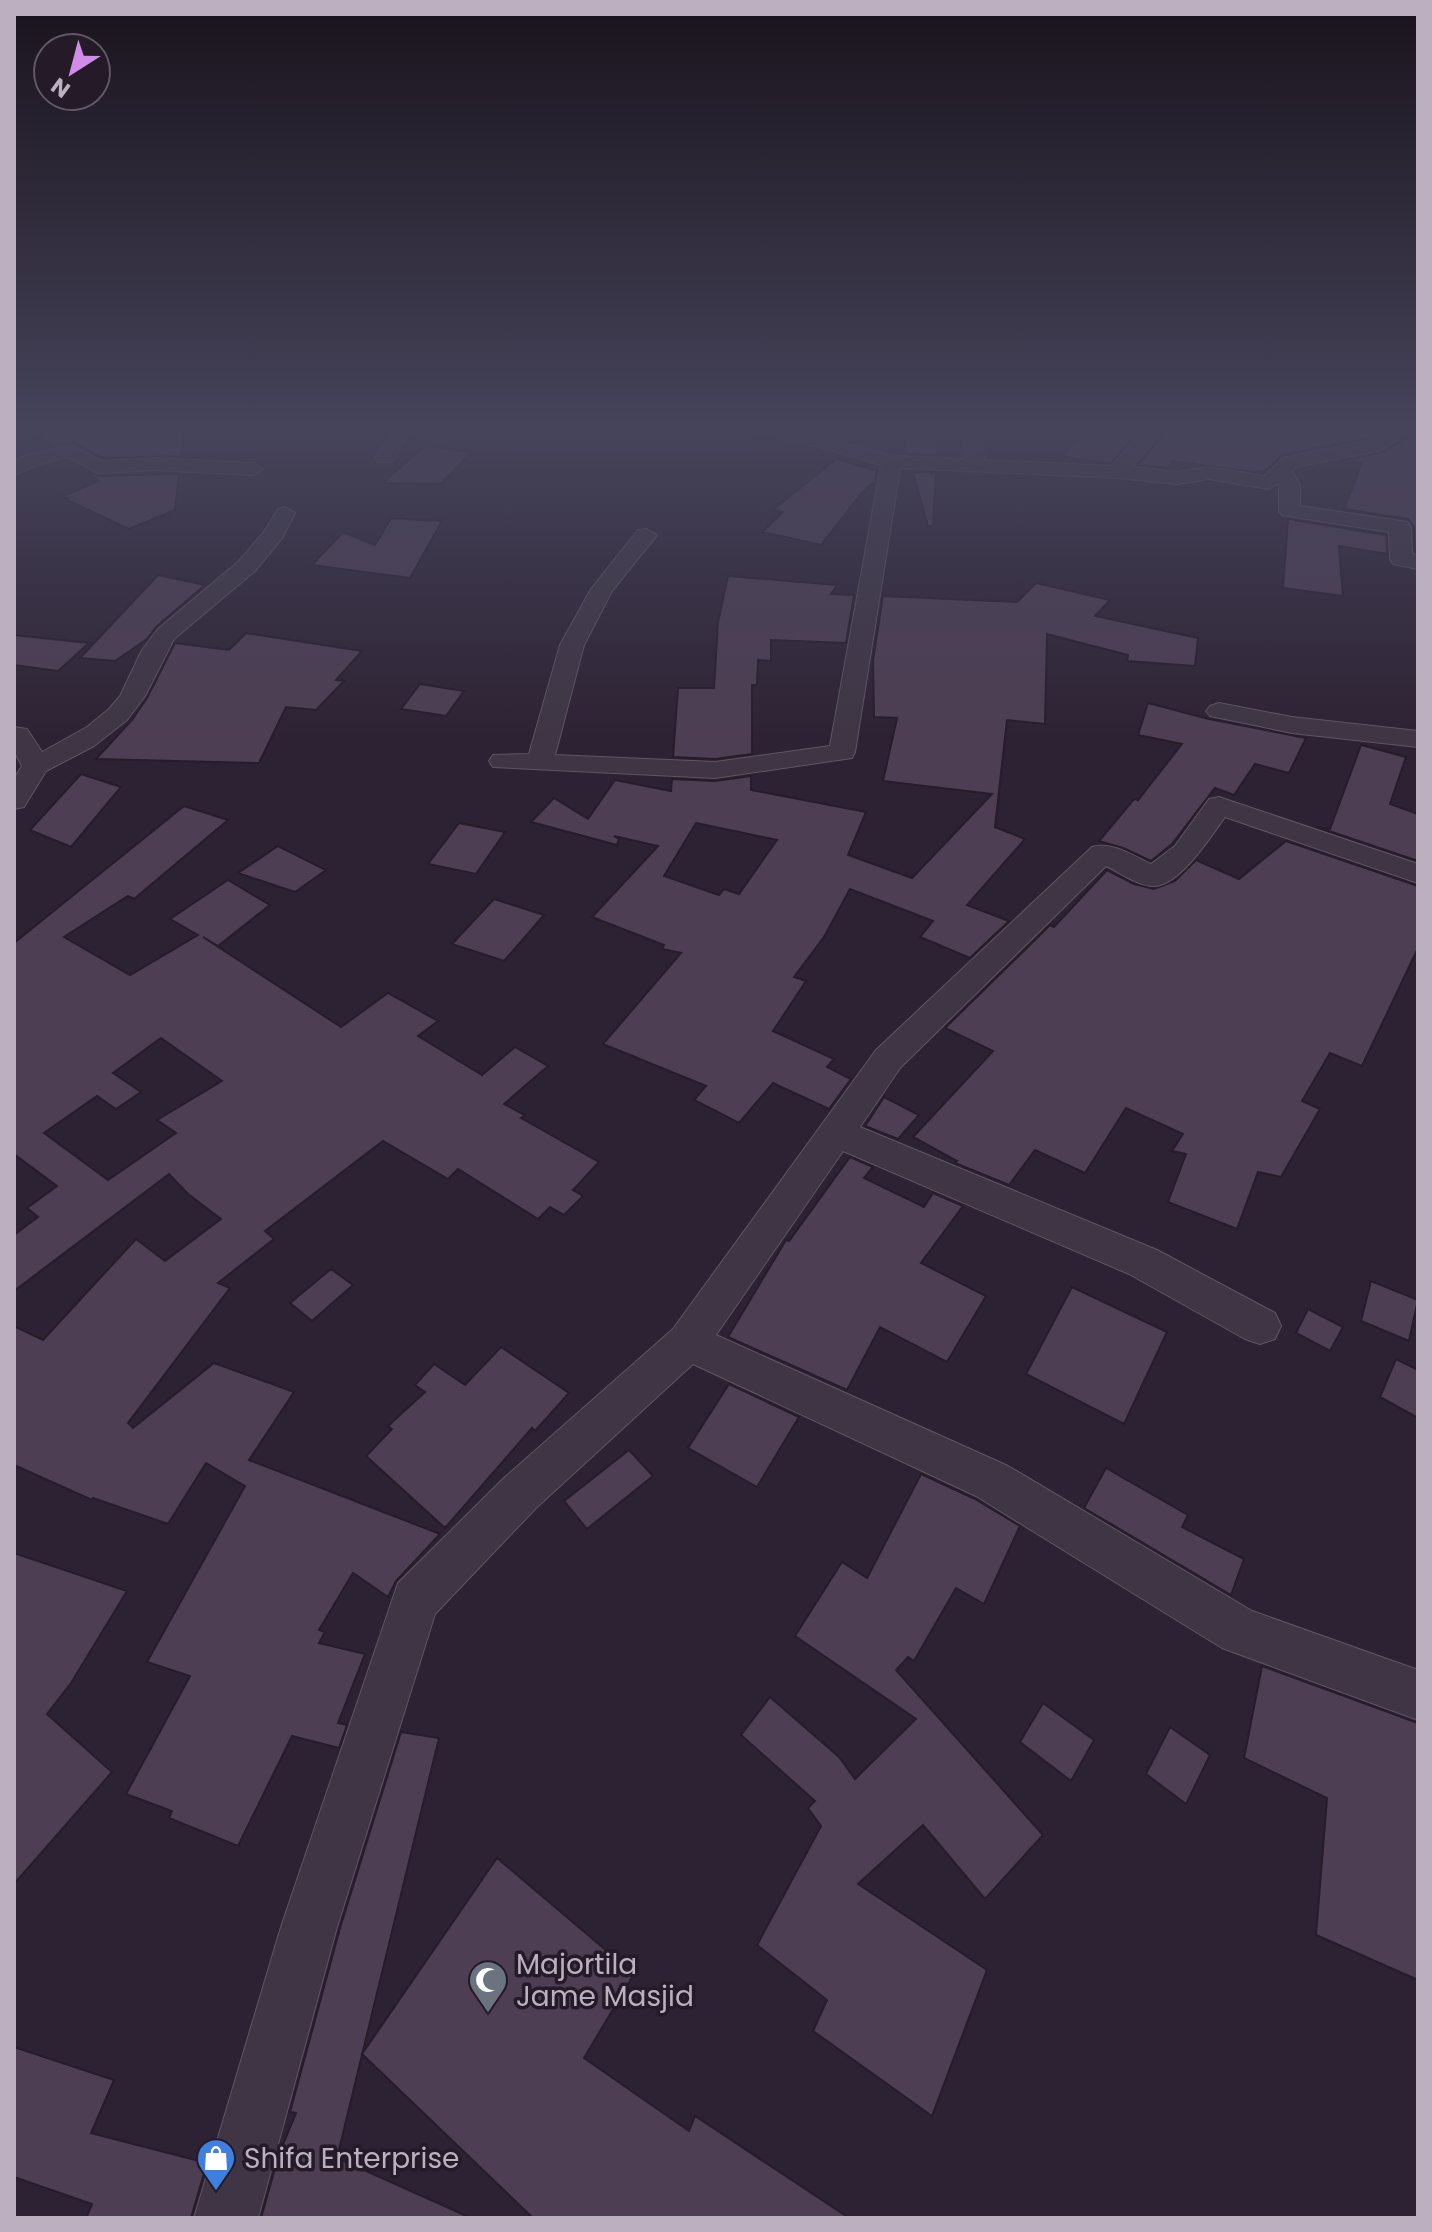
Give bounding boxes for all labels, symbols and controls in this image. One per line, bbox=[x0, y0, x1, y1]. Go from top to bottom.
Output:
north arrow bbox=[32, 32, 112, 112]
text: N bbox=[45, 70, 76, 105]
place label: Majortila Jame Masjid bbox=[516, 1945, 694, 2016]
mosque icon: Majortila Jame Masjid bbox=[467, 1959, 509, 2014]
shop icon: Shifa Enterprise bbox=[195, 2137, 237, 2192]
place label: Shifa Enterprise bbox=[244, 2139, 459, 2178]

